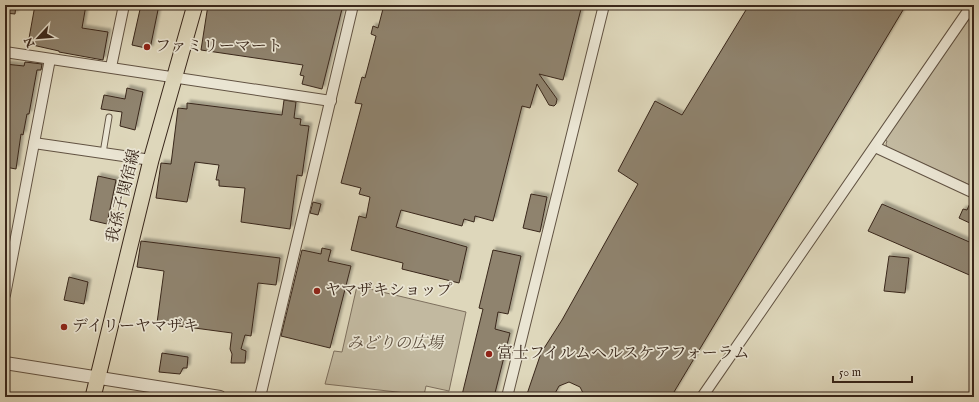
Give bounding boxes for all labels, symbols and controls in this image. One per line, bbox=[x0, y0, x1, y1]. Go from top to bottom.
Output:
north arrow bbox=[18, 18, 58, 58]
text: N bbox=[21, 34, 39, 50]
place label: ファミリーマート bbox=[155, 37, 283, 57]
marker: ファミリーマート bbox=[142, 42, 152, 52]
street label: 我孫子関宿線 bbox=[103, 147, 145, 245]
place label: ヤマザキショップ bbox=[325, 281, 453, 301]
marker: ヤマザキショップ bbox=[312, 286, 322, 296]
place label: デイリーヤマザキ bbox=[72, 317, 199, 337]
marker: デイリーヤマザキ bbox=[59, 322, 69, 332]
park label: みどりの広場 bbox=[347, 334, 445, 354]
place label: 富士フイルムヘルスケアフォーラム bbox=[497, 344, 749, 364]
marker: 富士フイルムヘルスケアフォーラム bbox=[484, 349, 494, 359]
scale bar bbox=[833, 358, 912, 384]
text: 50 m bbox=[839, 365, 861, 380]

